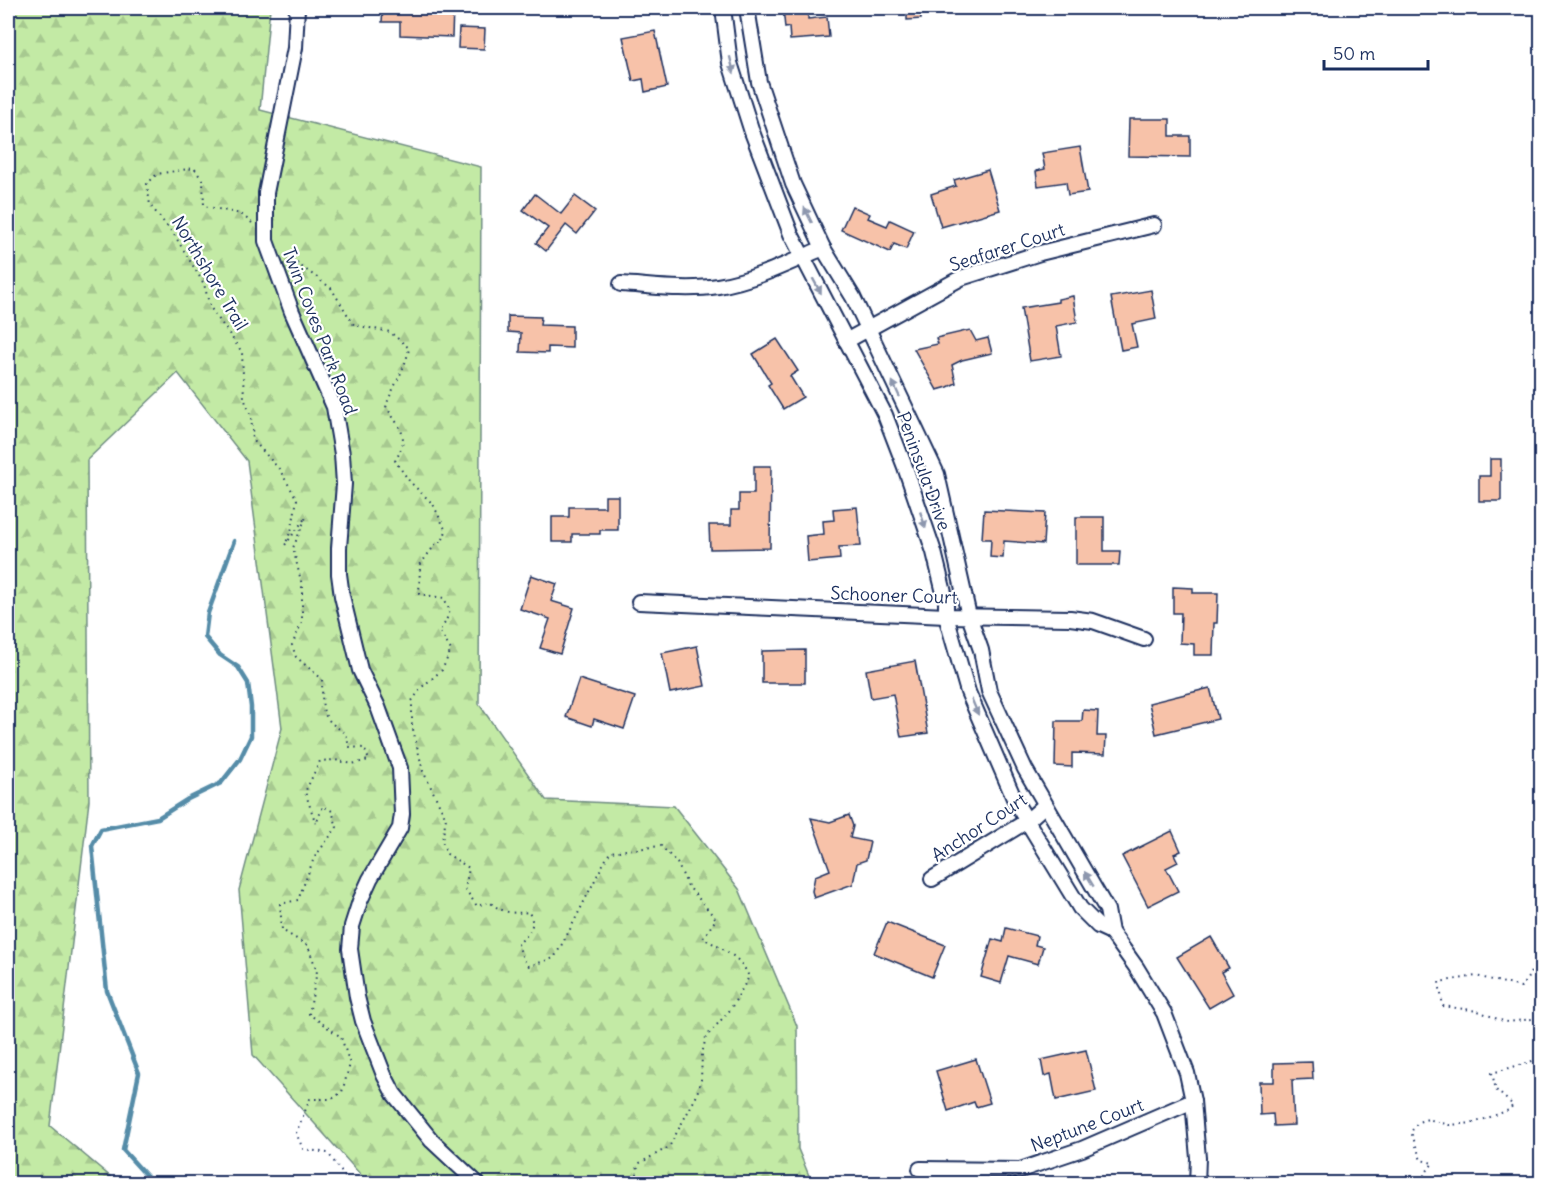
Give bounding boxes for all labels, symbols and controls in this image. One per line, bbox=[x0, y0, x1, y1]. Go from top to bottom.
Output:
scale bar bbox=[1324, 33, 1428, 71]
text: 50 m bbox=[1333, 42, 1375, 65]
one-way arrow bbox=[727, 56, 737, 74]
one-way arrow bbox=[803, 207, 813, 224]
street label: Northshore Trail bbox=[167, 212, 253, 334]
street label: Seafarer Court bbox=[947, 218, 1067, 276]
street label: Twin Coves Park Road bbox=[277, 244, 363, 418]
one-way arrow bbox=[812, 277, 822, 294]
one-way arrow bbox=[890, 380, 900, 398]
street label: Peninsula Drive bbox=[892, 409, 956, 533]
one-way arrow bbox=[919, 511, 928, 529]
street label: Schooner Court bbox=[830, 581, 958, 609]
one-way arrow bbox=[970, 699, 979, 716]
street label: Anchor Court bbox=[927, 788, 1031, 866]
one-way arrow bbox=[1083, 871, 1094, 887]
street label: Neptune Court bbox=[1027, 1093, 1147, 1157]

